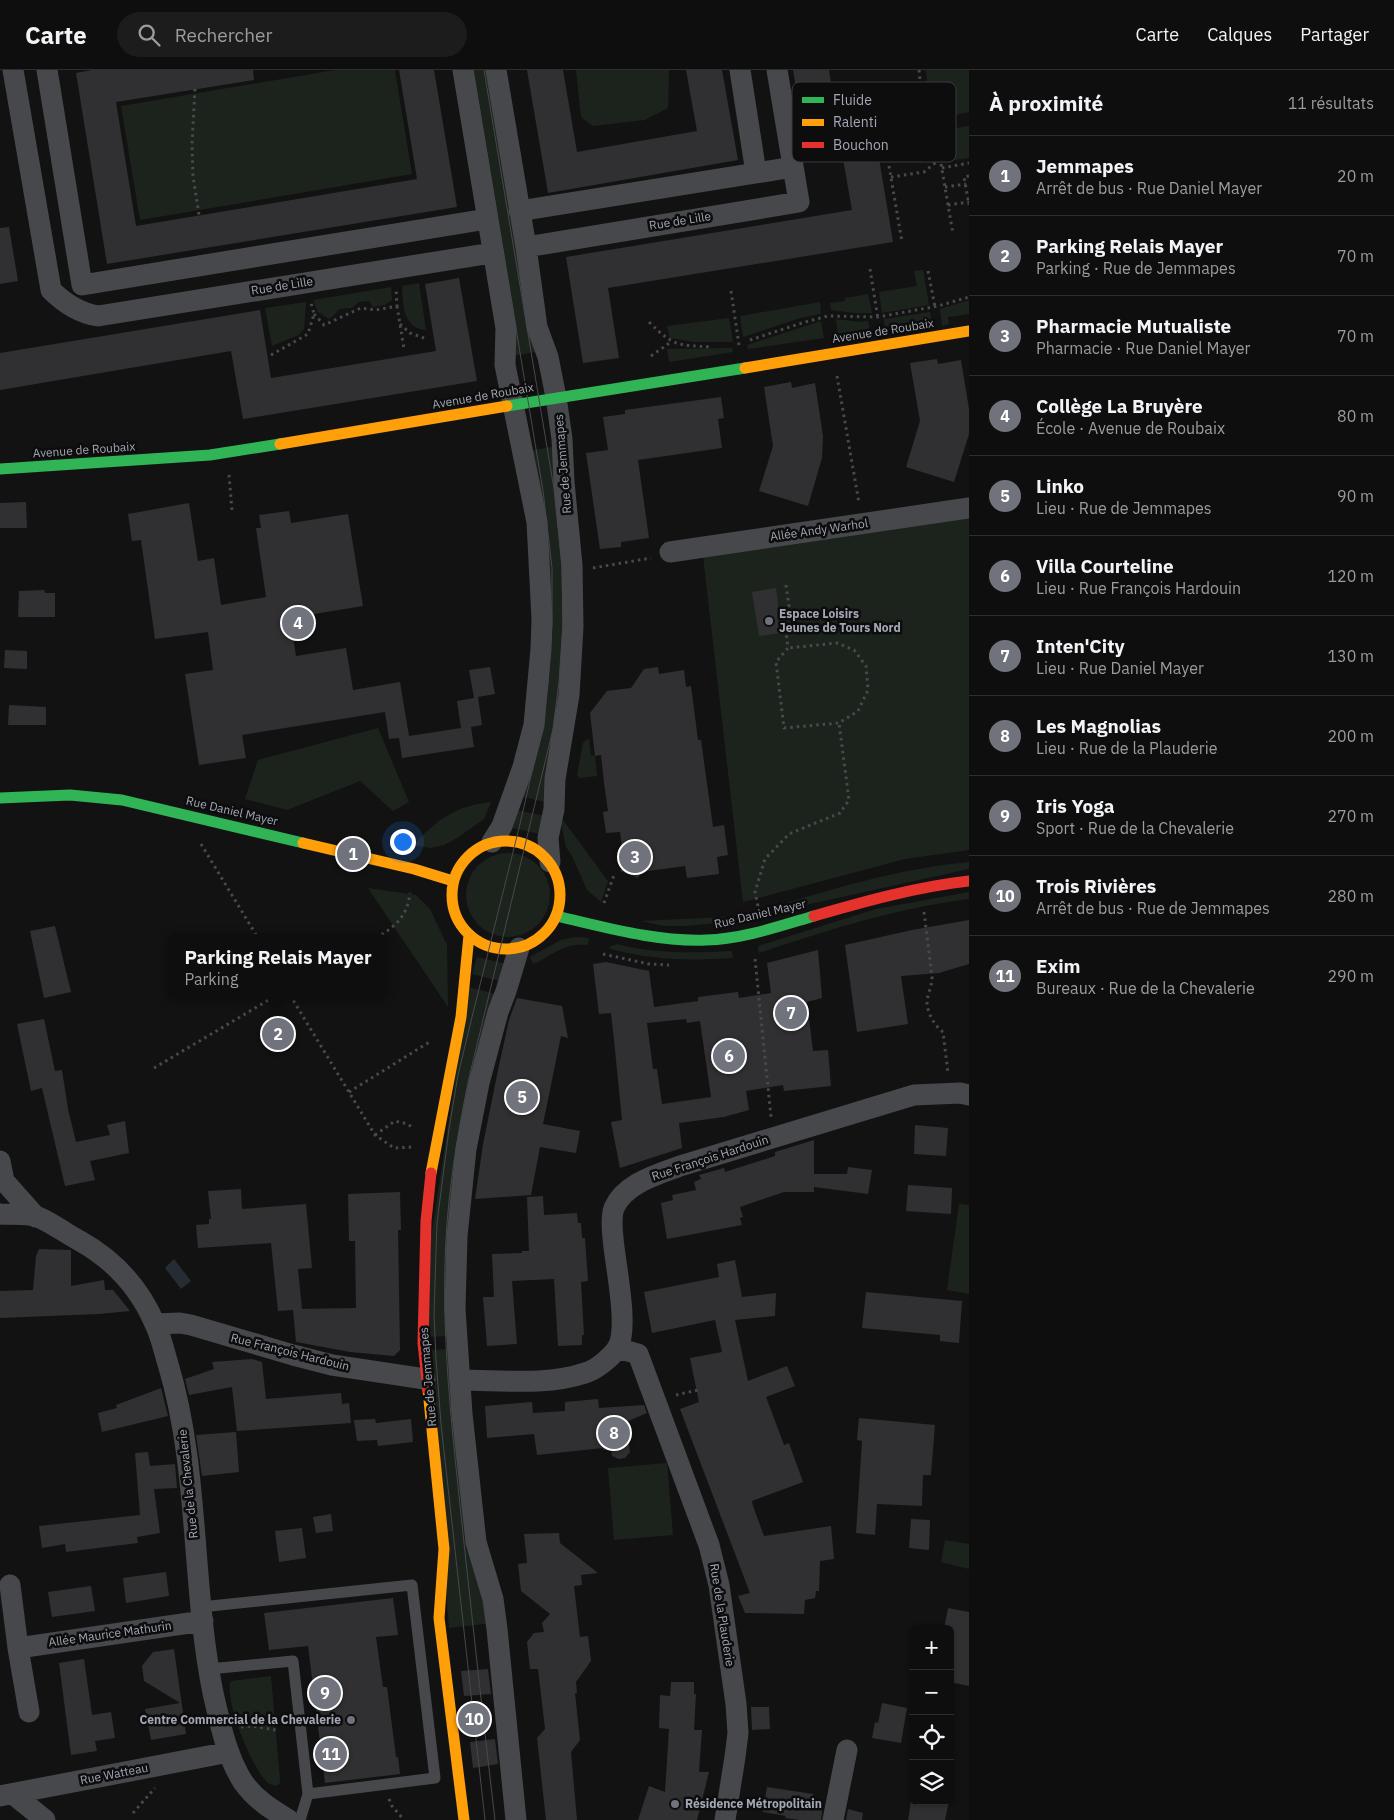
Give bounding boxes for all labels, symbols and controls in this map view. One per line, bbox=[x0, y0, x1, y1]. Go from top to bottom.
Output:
search box bbox=[117, 12, 467, 57]
text: Carte bbox=[25, 19, 87, 51]
icon: search bbox=[135, 21, 163, 49]
text: Rechercher bbox=[175, 23, 272, 47]
text: Carte bbox=[1136, 23, 1179, 46]
text: Calques bbox=[1207, 23, 1272, 46]
text: Partager bbox=[1300, 23, 1369, 46]
legend bbox=[792, 82, 956, 162]
text: À proximité bbox=[989, 89, 1103, 117]
text: Fluide bbox=[833, 91, 872, 109]
text: 11 résultats bbox=[1288, 93, 1374, 113]
text: Ralenti bbox=[833, 113, 877, 131]
text: Bouchon bbox=[833, 136, 889, 154]
text: Jemmapes bbox=[1036, 154, 1134, 178]
text: 1 bbox=[1000, 166, 1010, 186]
text: 20 m bbox=[1337, 166, 1374, 186]
text: Arrêt de bus · Rue Daniel Mayer bbox=[1036, 178, 1262, 198]
street label: Rue de Lille bbox=[648, 208, 712, 233]
text: Parking Relais Mayer bbox=[1036, 234, 1223, 258]
text: 2 bbox=[1000, 246, 1010, 266]
text: 70 m bbox=[1337, 246, 1374, 266]
text: Parking · Rue de Jemmapes bbox=[1036, 258, 1236, 278]
street label: Rue de Lille bbox=[250, 273, 314, 298]
text: Pharmacie Mutualiste bbox=[1036, 314, 1231, 338]
street label: Avenue de Roubaix bbox=[831, 315, 935, 346]
text: 3 bbox=[1000, 326, 1010, 346]
text: 70 m bbox=[1337, 326, 1374, 346]
text: Pharmacie · Rue Daniel Mayer bbox=[1036, 338, 1251, 358]
street label: Avenue de Roubaix bbox=[431, 379, 535, 412]
text: Collège La Bruyère bbox=[1036, 394, 1203, 418]
text: 4 bbox=[1000, 406, 1010, 426]
text: 80 m bbox=[1337, 406, 1374, 426]
street label: Rue de Jemmapes bbox=[551, 414, 574, 514]
text: École · Avenue de Roubaix bbox=[1036, 418, 1225, 438]
street label: Avenue de Roubaix bbox=[32, 438, 136, 461]
text: Linko bbox=[1036, 474, 1084, 498]
text: 5 bbox=[1000, 486, 1010, 506]
text: 90 m bbox=[1337, 486, 1374, 506]
text: Lieu · Rue de Jemmapes bbox=[1036, 498, 1212, 518]
street label: Allée Andy Warhol bbox=[769, 515, 869, 544]
text: Villa Courteline bbox=[1036, 554, 1174, 578]
text: 6 bbox=[1000, 566, 1010, 586]
text: 120 m bbox=[1327, 566, 1374, 586]
text: Lieu · Rue François Hardouin bbox=[1036, 578, 1241, 598]
pin: 4 bbox=[282, 604, 314, 642]
place label: Espace Loisirs Jeunes de Tours Nord bbox=[779, 606, 901, 635]
marker: Espace Loisirs Jeunes de Tours Nord bbox=[763, 615, 775, 627]
text: Inten'City bbox=[1036, 634, 1125, 658]
text: 7 bbox=[1000, 646, 1010, 666]
text: 130 m bbox=[1327, 646, 1374, 666]
text: Lieu · Rue Daniel Mayer bbox=[1036, 658, 1204, 678]
text: Les Magnolias bbox=[1036, 714, 1161, 738]
text: 8 bbox=[1000, 726, 1010, 746]
text: 200 m bbox=[1327, 726, 1374, 746]
text: Lieu · Rue de la Plauderie bbox=[1036, 738, 1217, 758]
street label: Rue Daniel Mayer bbox=[185, 793, 280, 829]
text: Iris Yoga bbox=[1036, 794, 1115, 818]
text: 9 bbox=[1000, 806, 1010, 826]
text: 270 m bbox=[1327, 806, 1374, 826]
text: Sport · Rue de la Chevalerie bbox=[1036, 818, 1234, 838]
your location bbox=[390, 829, 416, 855]
pin: 1 bbox=[337, 835, 369, 873]
pin: 3 bbox=[619, 838, 651, 876]
text: Trois Rivières bbox=[1036, 874, 1156, 898]
text: 10 bbox=[995, 886, 1015, 906]
text: 280 m bbox=[1327, 886, 1374, 906]
street label: Rue Daniel Mayer bbox=[712, 896, 808, 931]
text: Arrêt de bus · Rue de Jemmapes bbox=[1036, 898, 1270, 918]
popup bbox=[168, 934, 388, 999]
text: Parking Relais Mayer bbox=[184, 945, 372, 969]
text: Exim bbox=[1036, 954, 1081, 978]
text: 11 bbox=[995, 966, 1015, 986]
text: 290 m bbox=[1327, 966, 1374, 986]
text: Parking bbox=[184, 969, 238, 989]
text: Bureaux · Rue de la Chevalerie bbox=[1036, 978, 1255, 998]
pin: 7 bbox=[775, 994, 807, 1032]
pin: 2 bbox=[262, 1015, 294, 1053]
pin: 6 bbox=[713, 1037, 745, 1075]
pin: 5 bbox=[506, 1078, 538, 1116]
street label: Rue François Hardouin bbox=[650, 1132, 770, 1183]
street label: Rue de Jemmapes bbox=[416, 1327, 439, 1427]
street label: Rue François Hardouin bbox=[229, 1329, 351, 1374]
pin: 8 bbox=[598, 1414, 630, 1452]
street label: Rue de la Chevalerie bbox=[174, 1428, 201, 1539]
street label: Rue de la Plauderie bbox=[707, 1562, 738, 1668]
street label: Allée Maurice Mathurin bbox=[47, 1617, 172, 1650]
map controls bbox=[909, 1625, 954, 1805]
button: + bbox=[909, 1625, 954, 1670]
button: − bbox=[909, 1670, 954, 1715]
pin: 9 bbox=[309, 1674, 341, 1712]
pin: 10 bbox=[458, 1700, 490, 1738]
place label: Centre Commercial de la Chevalerie bbox=[139, 1712, 341, 1727]
marker: Centre Commercial de la Chevalerie bbox=[345, 1714, 357, 1726]
button: locate bbox=[909, 1715, 954, 1760]
pin: 11 bbox=[315, 1735, 347, 1773]
street label: Rue Watteau bbox=[79, 1760, 149, 1787]
button: layers bbox=[909, 1760, 954, 1805]
place label: Résidence Métropolitain bbox=[685, 1796, 822, 1811]
marker: Résidence Métropolitain bbox=[669, 1798, 681, 1810]

